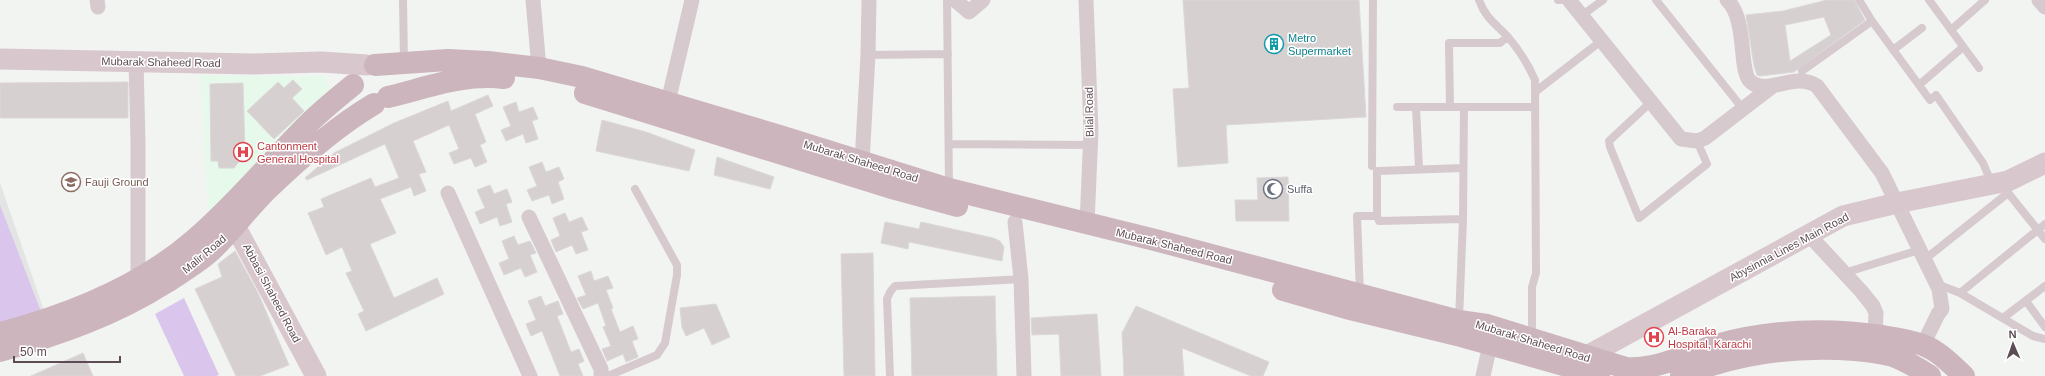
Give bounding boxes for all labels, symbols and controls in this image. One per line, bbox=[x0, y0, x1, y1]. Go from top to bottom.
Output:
place label: Metro Supermarket bbox=[1288, 32, 1351, 57]
building icon: Metro Supermarket bbox=[1263, 33, 1285, 55]
street label: Mubarak Shaheed Road bbox=[101, 55, 221, 69]
street label: Bilal Road bbox=[1083, 87, 1095, 137]
street label: Mubarak Shaheed Road bbox=[802, 138, 920, 184]
place label: Cantonment General Hospital bbox=[257, 140, 339, 165]
hospital icon: Cantonment General Hospital bbox=[232, 141, 254, 163]
school or university icon: Fauji Ground bbox=[60, 171, 82, 193]
place label: Fauji Ground bbox=[85, 176, 149, 188]
mosque icon: Suffa bbox=[1262, 178, 1284, 200]
place label: Suffa bbox=[1287, 183, 1313, 195]
street label: Abysinnia Lines Main Road bbox=[1727, 210, 1851, 284]
street label: Mubarak Shaheed Road bbox=[1115, 226, 1233, 266]
street label: Malir Road bbox=[180, 232, 228, 276]
street label: Abbasi Shaheed Road bbox=[241, 242, 303, 344]
street label: Mubarak Shaheed Road bbox=[1474, 318, 1592, 364]
north arrow bbox=[1993, 324, 2033, 364]
place label: Al-Baraka Hospital, Karachi bbox=[1668, 325, 1751, 350]
hospital icon: Al-Baraka Hospital, Karachi bbox=[1643, 326, 1665, 348]
text: N bbox=[2008, 328, 2017, 340]
scale bar bbox=[14, 338, 120, 364]
text: 50 m bbox=[20, 345, 47, 359]

